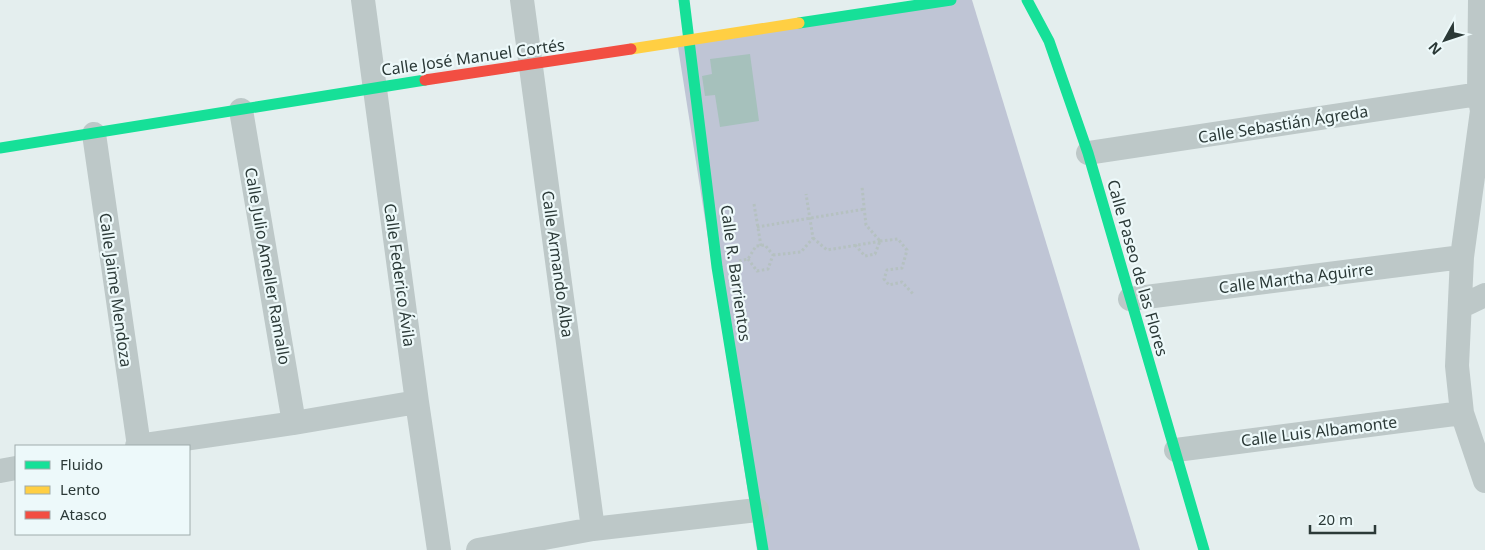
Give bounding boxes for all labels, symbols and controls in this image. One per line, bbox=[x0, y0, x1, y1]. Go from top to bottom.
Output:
north arrow bbox=[1420, 15, 1470, 65]
street label: Calle José Manuel Cortés bbox=[380, 33, 566, 81]
text: N bbox=[1424, 38, 1446, 59]
street label: Calle Sebastián Ágreda bbox=[1196, 100, 1370, 148]
street label: Calle Julio Ameller Ramallo bbox=[240, 166, 296, 366]
street label: Calle Paseo de las Flores bbox=[1102, 177, 1174, 359]
street label: Calle Armando Alba bbox=[537, 189, 579, 339]
street label: Calle Federico Ávila bbox=[379, 202, 421, 348]
street label: Calle R. Barrientos bbox=[716, 203, 756, 343]
street label: Calle Jaime Mendoza bbox=[94, 212, 138, 368]
street label: Calle Martha Aguirre bbox=[1218, 258, 1374, 298]
street label: Calle Luis Albamonte bbox=[1240, 411, 1398, 451]
legend bbox=[15, 445, 190, 535]
text: Fluido bbox=[60, 454, 103, 474]
text: Lento bbox=[60, 479, 100, 499]
scale bar bbox=[1310, 502, 1375, 534]
text: Atasco bbox=[60, 504, 107, 524]
text: 20 m bbox=[1318, 509, 1353, 529]

